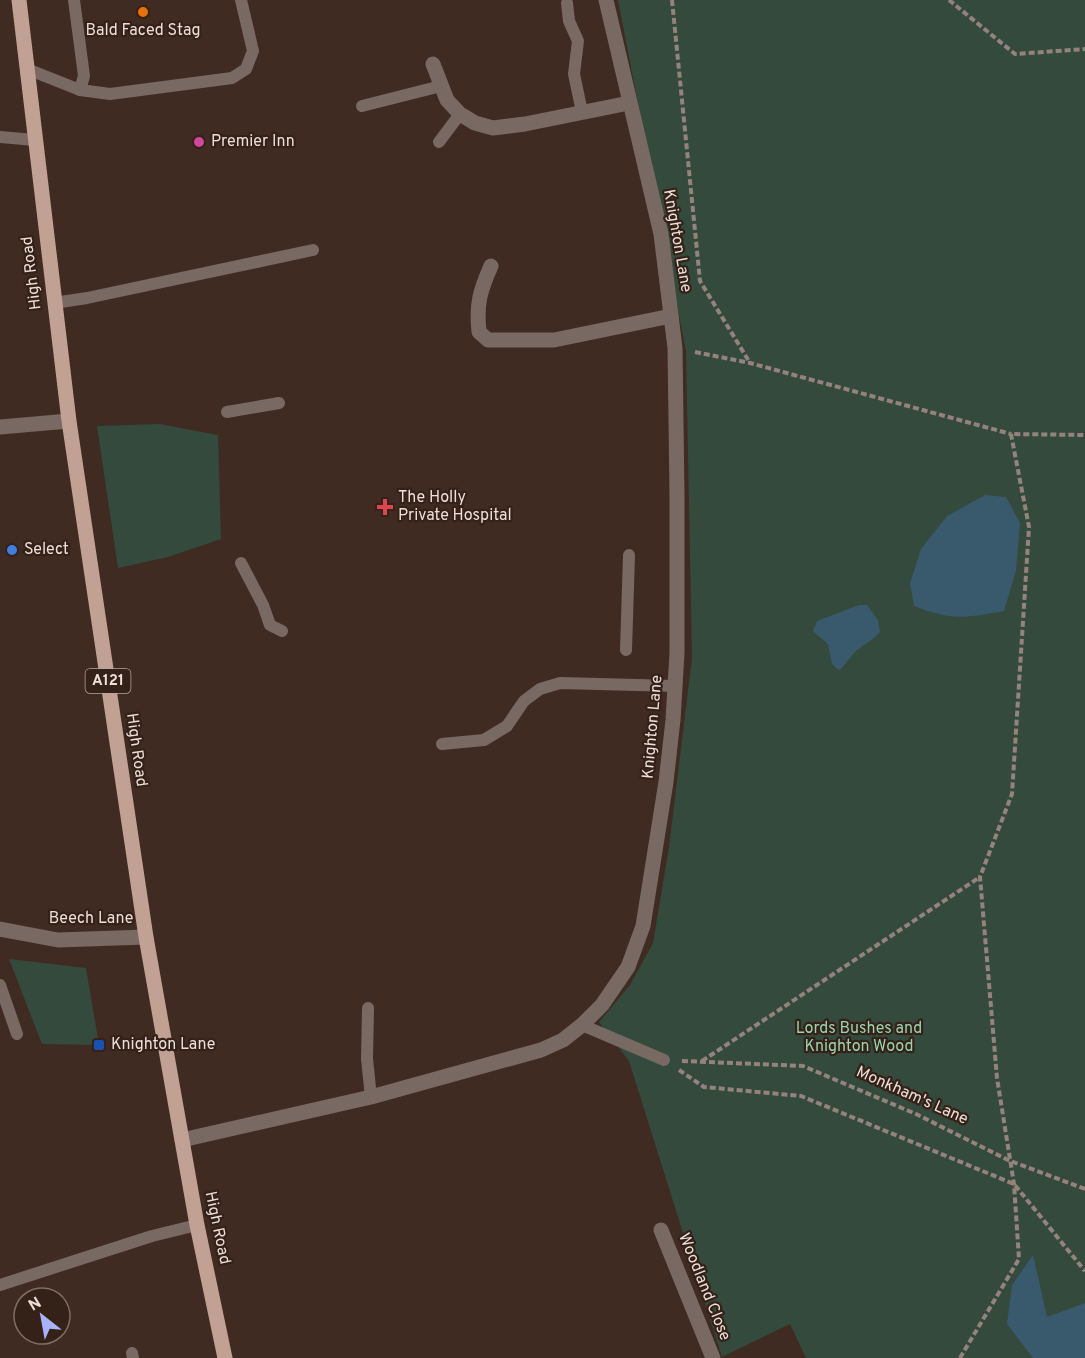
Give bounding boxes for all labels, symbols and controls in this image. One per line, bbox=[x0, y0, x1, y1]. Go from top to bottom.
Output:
marker: Bald Faced Stag bbox=[136, 5, 150, 19]
place label: Bald Faced Stag bbox=[85, 21, 201, 41]
place label: Premier Inn bbox=[211, 132, 295, 152]
marker: Premier Inn bbox=[192, 135, 206, 149]
street label: Knighton Lane bbox=[658, 188, 696, 294]
street label: High Road bbox=[18, 235, 46, 311]
place label: The Holly Private Hospital bbox=[398, 488, 512, 526]
marker: The Holly Private Hospital bbox=[376, 498, 394, 516]
place label: Select bbox=[24, 540, 69, 560]
marker: Select bbox=[5, 543, 19, 557]
road number: A121 bbox=[86, 669, 130, 693]
street label: Knighton Lane bbox=[638, 674, 668, 780]
street label: High Road bbox=[121, 712, 151, 788]
street label: Beech Lane bbox=[49, 909, 133, 929]
park label: Lords Bushes and Knighton Wood bbox=[796, 1019, 922, 1057]
place label: Knighton Lane bbox=[111, 1035, 215, 1055]
marker: Knighton Lane bbox=[92, 1038, 106, 1052]
street label: Monkham's Lane bbox=[853, 1062, 971, 1130]
street label: High Road bbox=[200, 1190, 234, 1266]
street label: Woodland Close bbox=[673, 1230, 735, 1344]
north arrow bbox=[12, 1286, 72, 1346]
text: N bbox=[25, 1293, 45, 1316]

